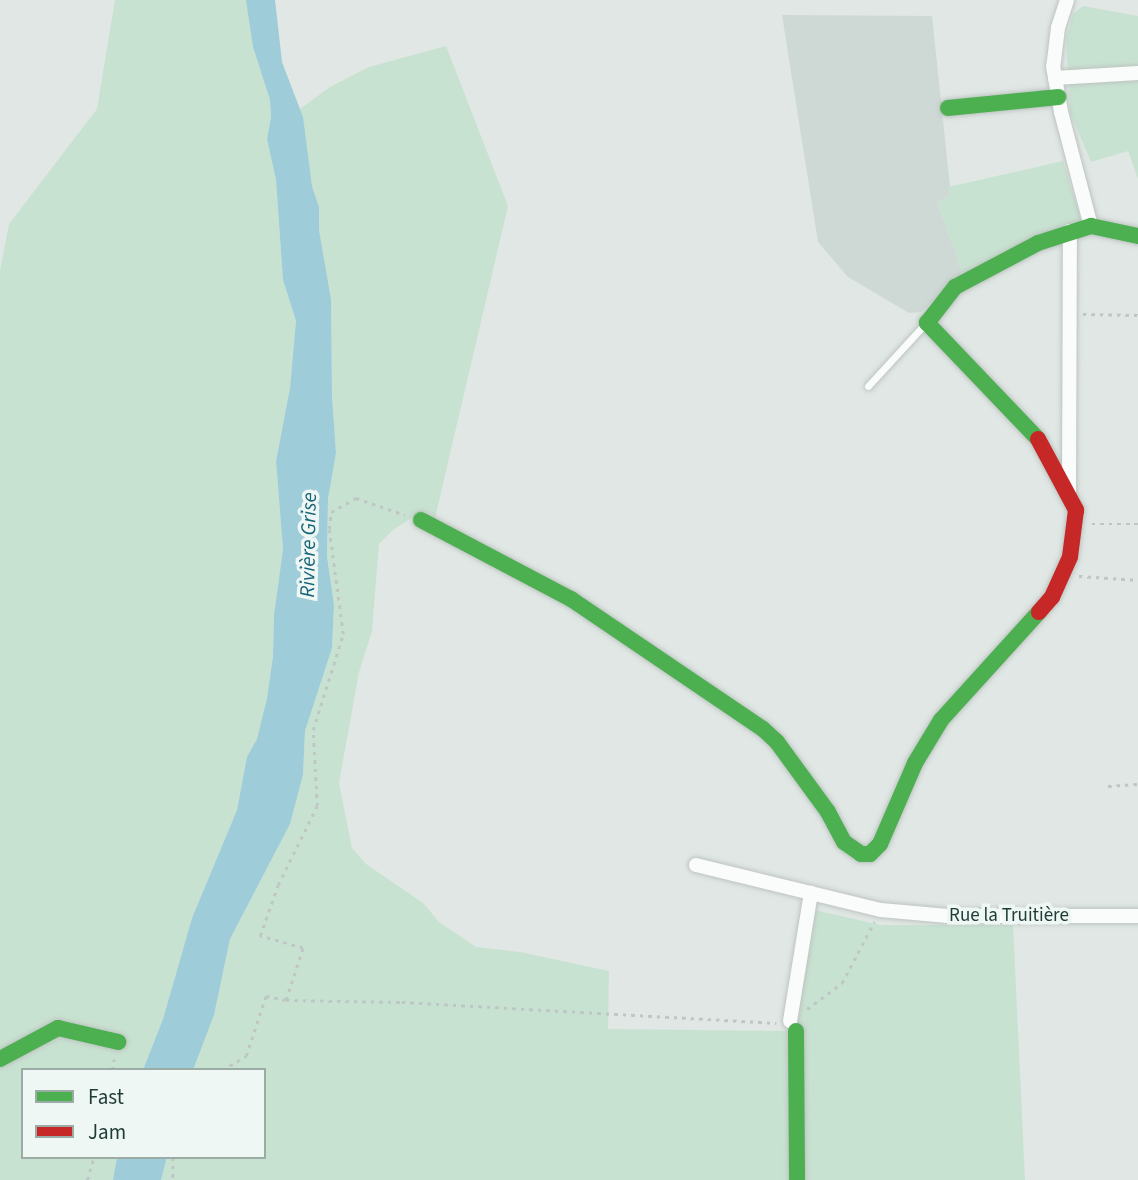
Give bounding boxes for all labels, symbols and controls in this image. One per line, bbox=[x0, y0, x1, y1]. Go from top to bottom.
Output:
water label: Rivière Grise bbox=[294, 492, 322, 598]
street label: Rue la Truitière bbox=[949, 905, 1069, 927]
legend bbox=[21, 1068, 266, 1159]
text: Fast bbox=[88, 1082, 124, 1112]
text: Jam bbox=[88, 1117, 126, 1147]

